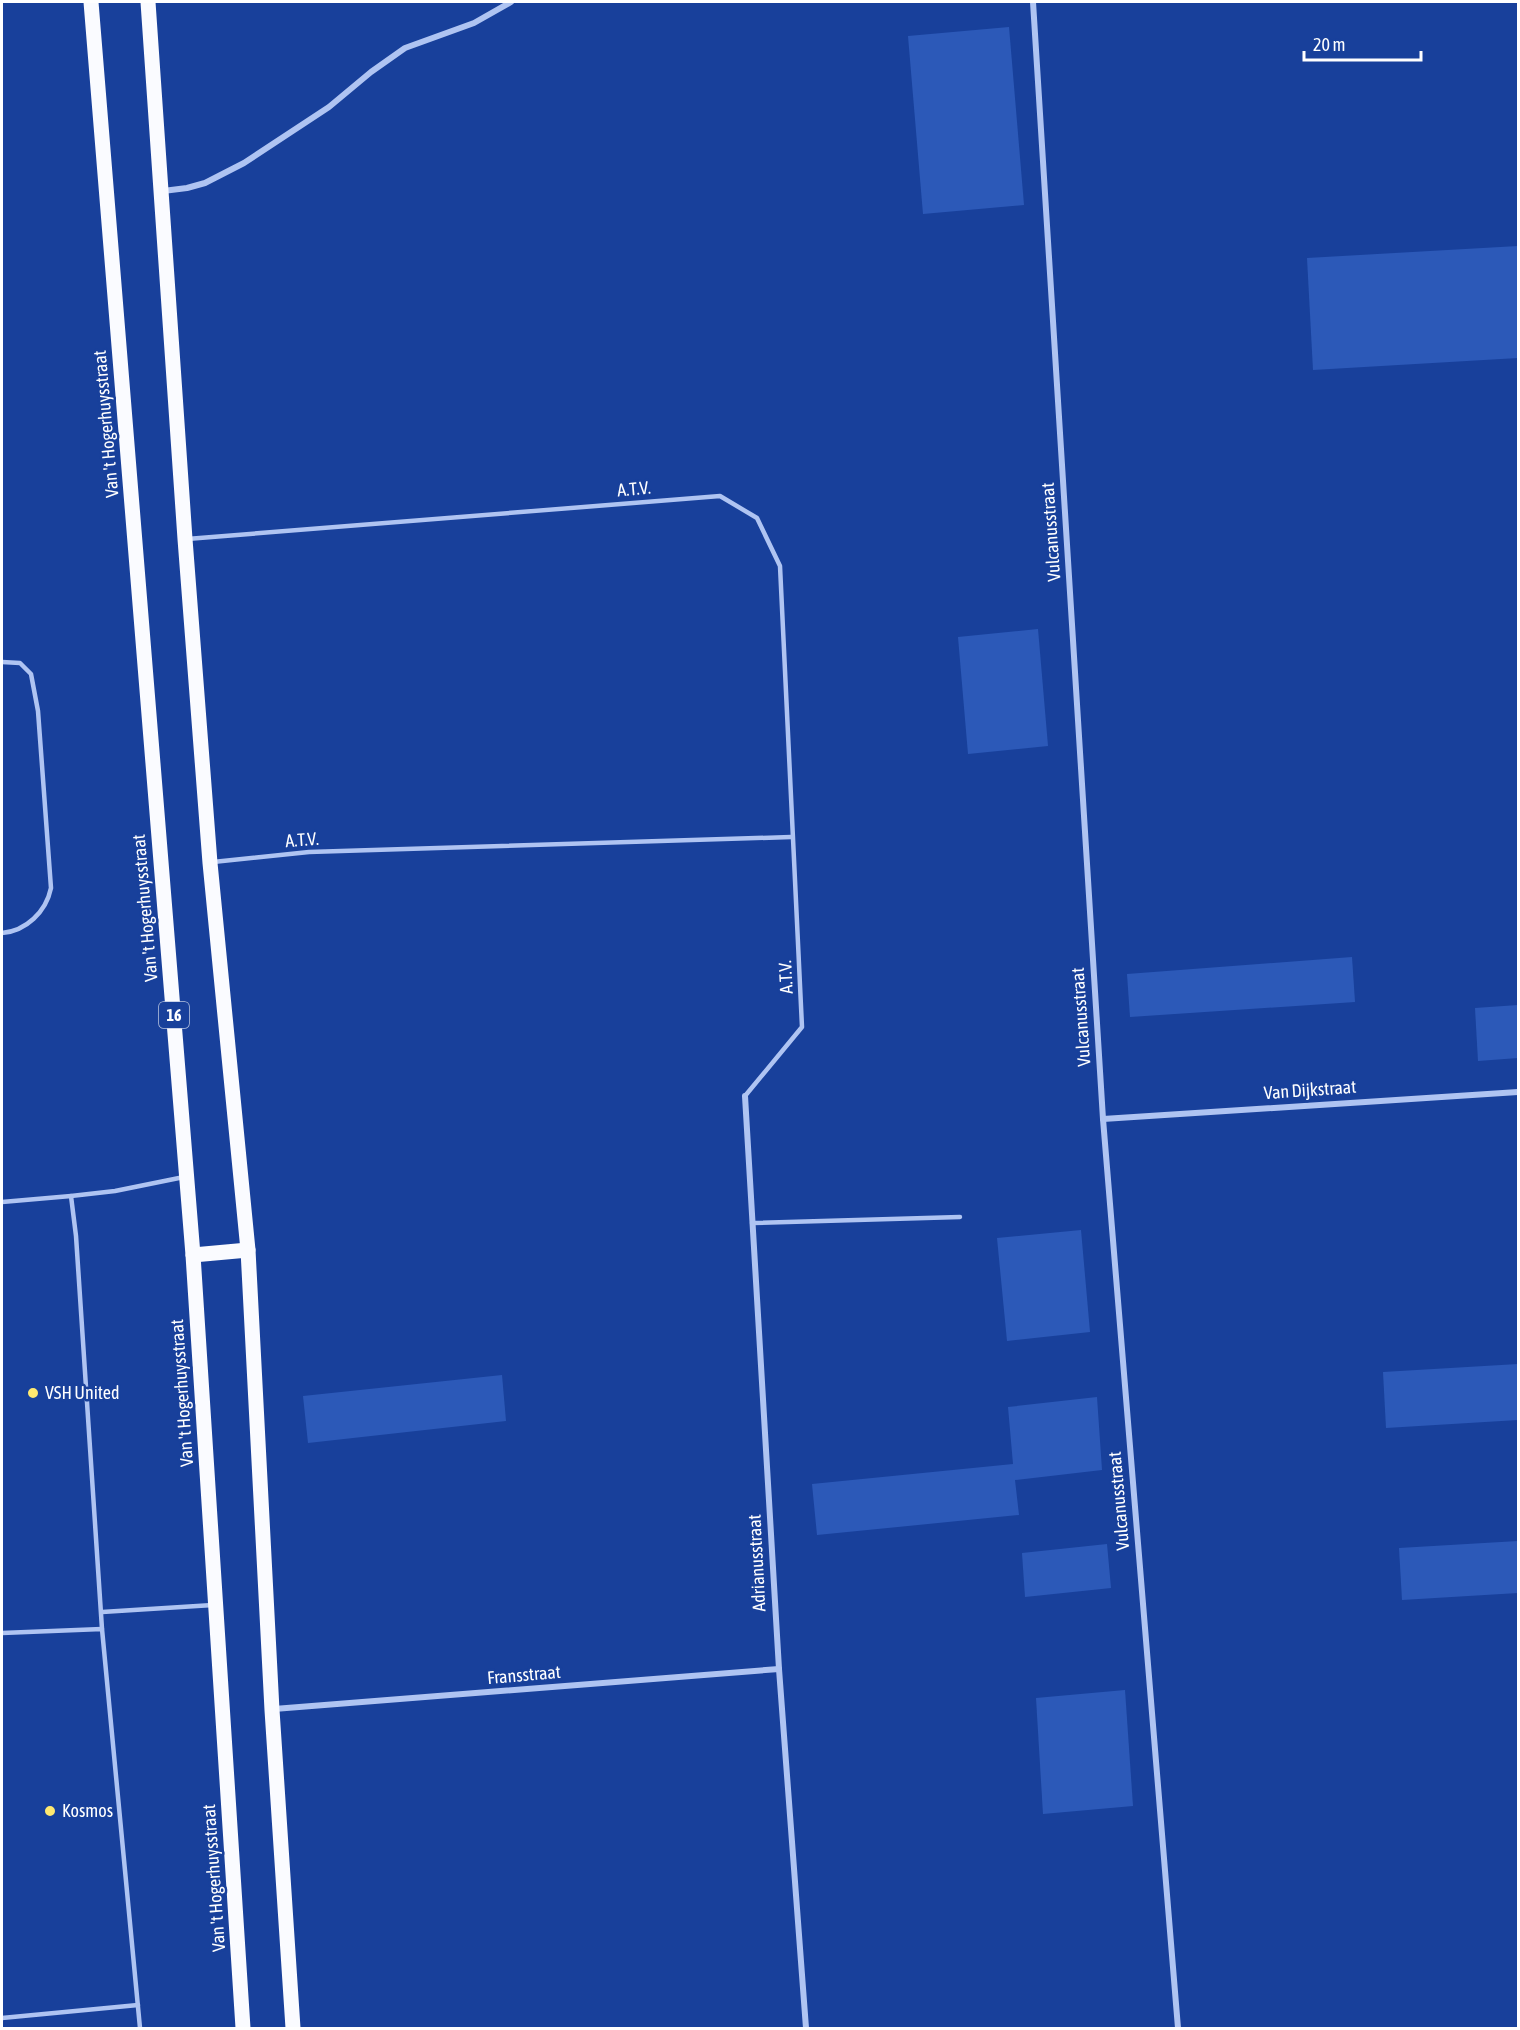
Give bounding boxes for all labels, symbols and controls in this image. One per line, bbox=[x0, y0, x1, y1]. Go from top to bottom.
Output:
scale bar bbox=[1304, 24, 1421, 62]
text: 20 m bbox=[1313, 34, 1345, 55]
street label: Van 't Hogerhuysstraat bbox=[89, 349, 122, 499]
street label: A.T.V. bbox=[616, 477, 652, 500]
street label: Vulcanusstraat bbox=[1037, 482, 1064, 582]
street label: A.T.V. bbox=[285, 828, 319, 851]
street label: Van 't Hogerhuysstraat bbox=[128, 833, 161, 983]
street label: A.T.V. bbox=[774, 960, 797, 994]
street label: Vulcanusstraat bbox=[1067, 967, 1094, 1067]
road number: 16 bbox=[159, 1002, 189, 1028]
street label: Van Dijkstraat bbox=[1263, 1076, 1357, 1103]
street label: Van 't Hogerhuysstraat bbox=[166, 1319, 197, 1468]
place label: VSH United bbox=[45, 1382, 119, 1403]
marker: VSH United bbox=[26, 1386, 40, 1400]
street label: Vulcanusstraat bbox=[1104, 1451, 1133, 1551]
street label: Adrianusstraat bbox=[743, 1514, 770, 1612]
street label: Fransstraat bbox=[486, 1661, 562, 1688]
place label: Kosmos bbox=[62, 1800, 113, 1821]
marker: Kosmos bbox=[43, 1804, 57, 1818]
street label: Van 't Hogerhuysstraat bbox=[198, 1804, 229, 1953]

